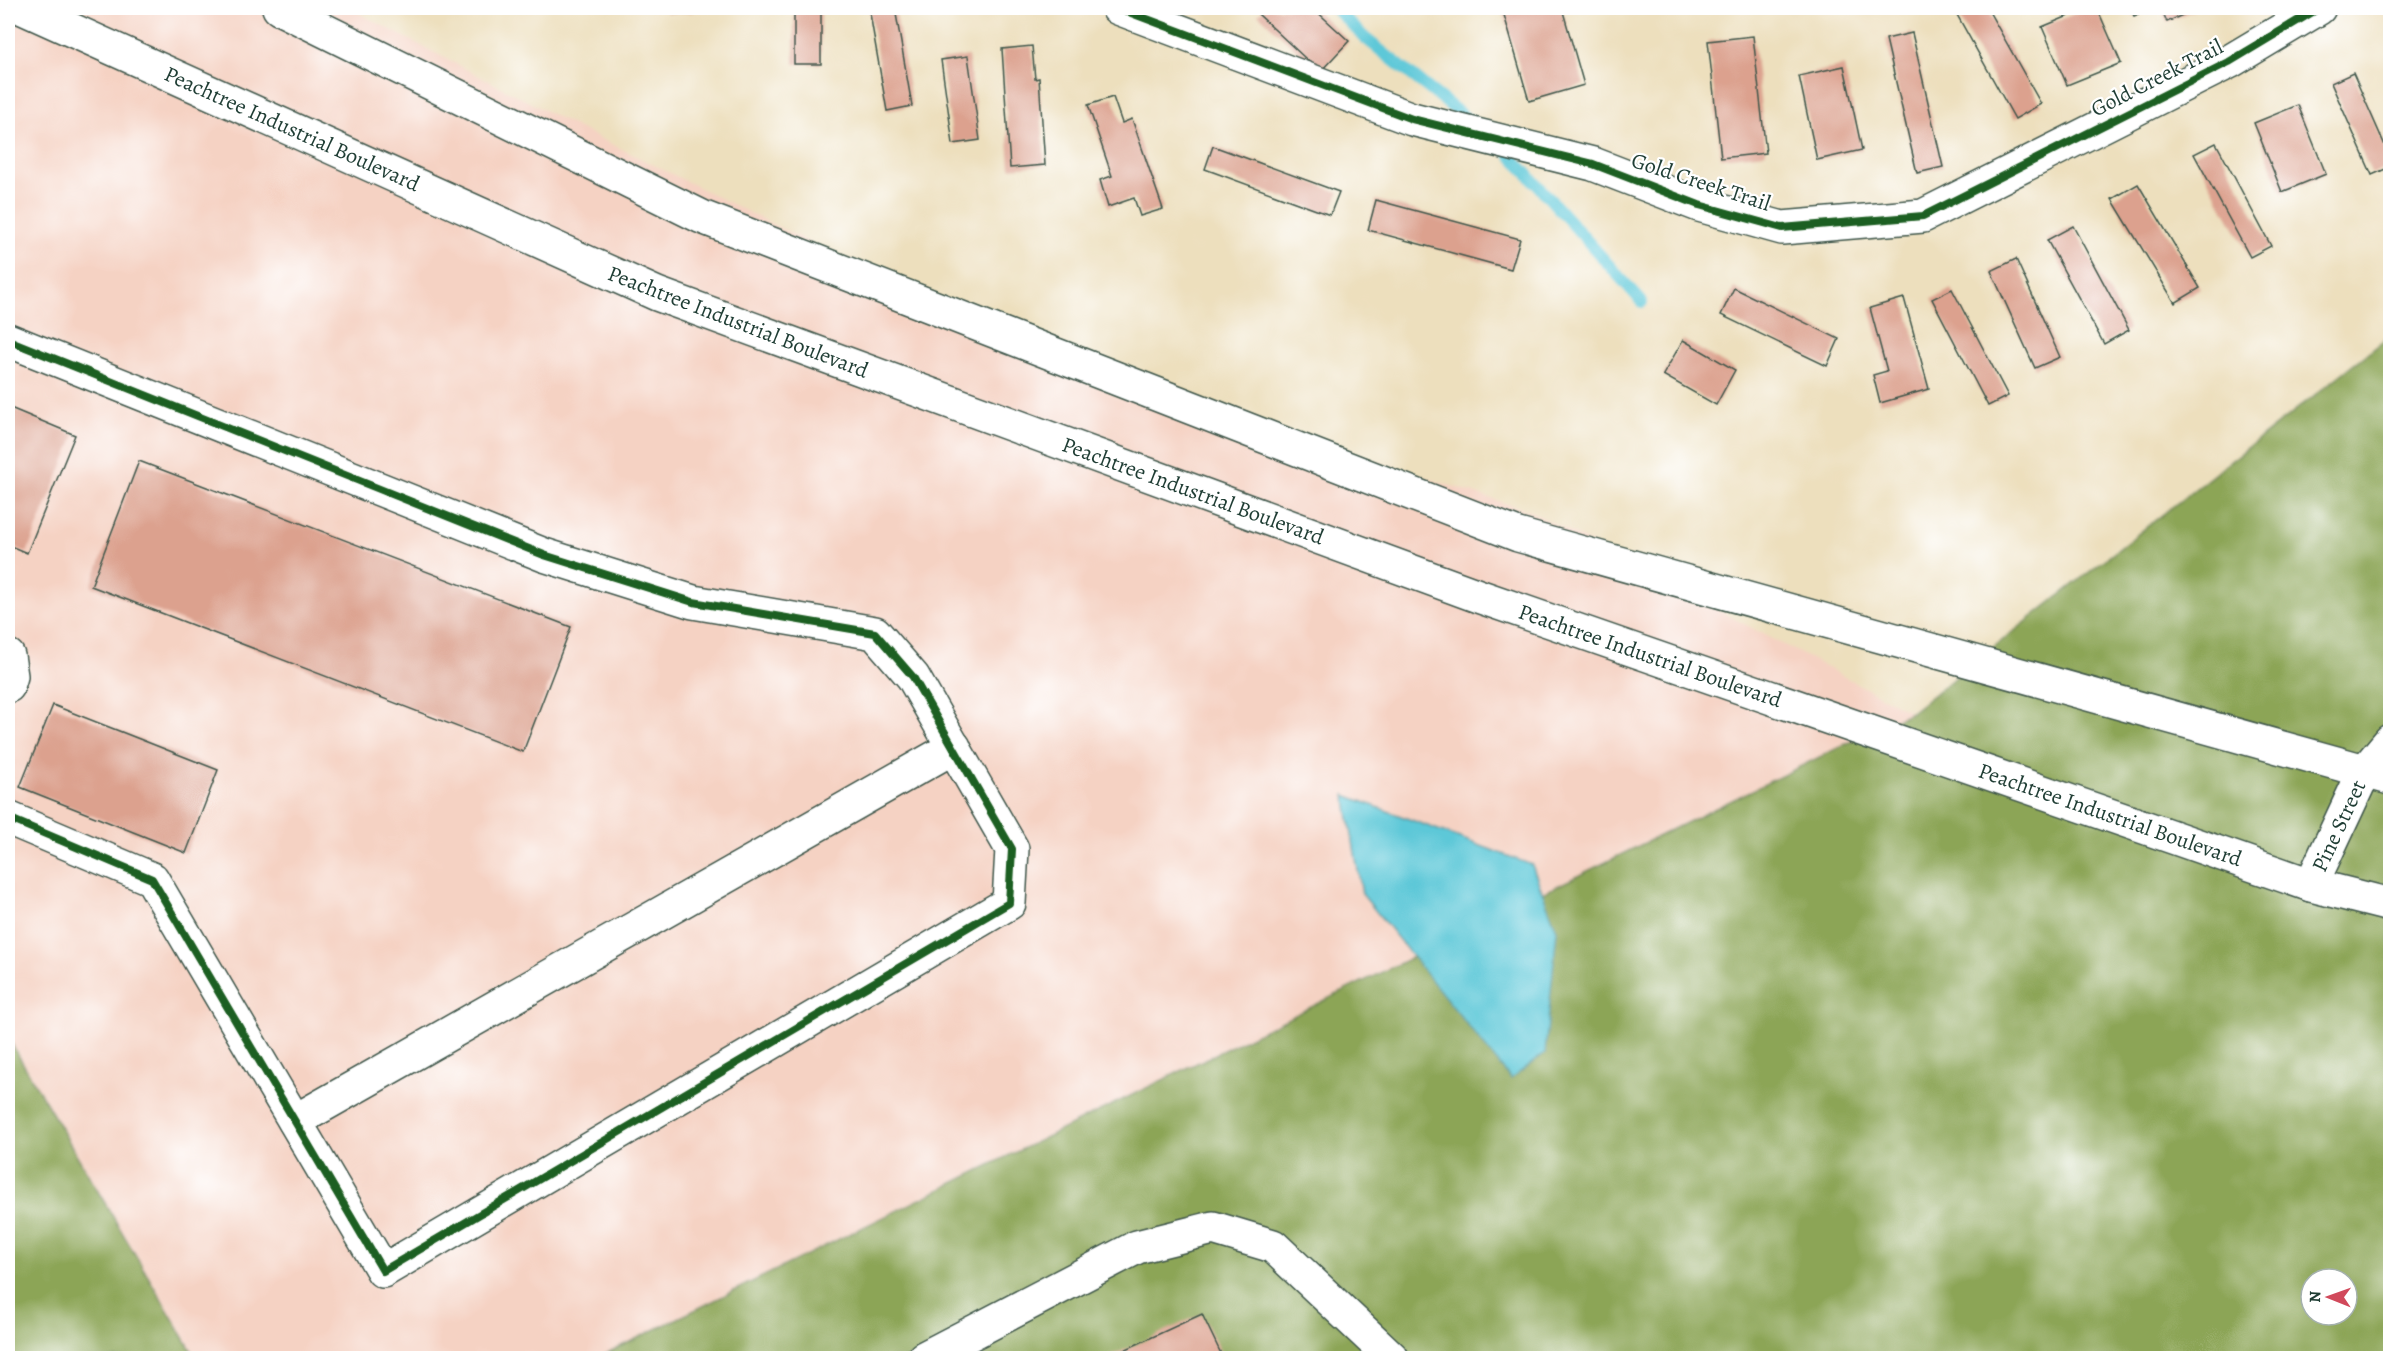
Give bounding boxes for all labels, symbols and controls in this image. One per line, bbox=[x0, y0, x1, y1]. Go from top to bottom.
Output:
street label: Gold Creek Trail bbox=[2086, 32, 2228, 124]
street label: Peachtree Industrial Boulevard bbox=[159, 59, 425, 199]
street label: Gold Creek Trail bbox=[1628, 145, 1774, 219]
street label: Peachtree Industrial Boulevard bbox=[603, 258, 873, 386]
street label: Peachtree Industrial Boulevard bbox=[1058, 430, 1328, 552]
street label: Peachtree Industrial Boulevard bbox=[1514, 597, 1786, 715]
street label: Peachtree Industrial Boulevard bbox=[1974, 756, 2246, 874]
street label: Pine Street bbox=[2305, 775, 2373, 877]
north arrow bbox=[2299, 1267, 2359, 1327]
text: N bbox=[2304, 1290, 2326, 1303]

